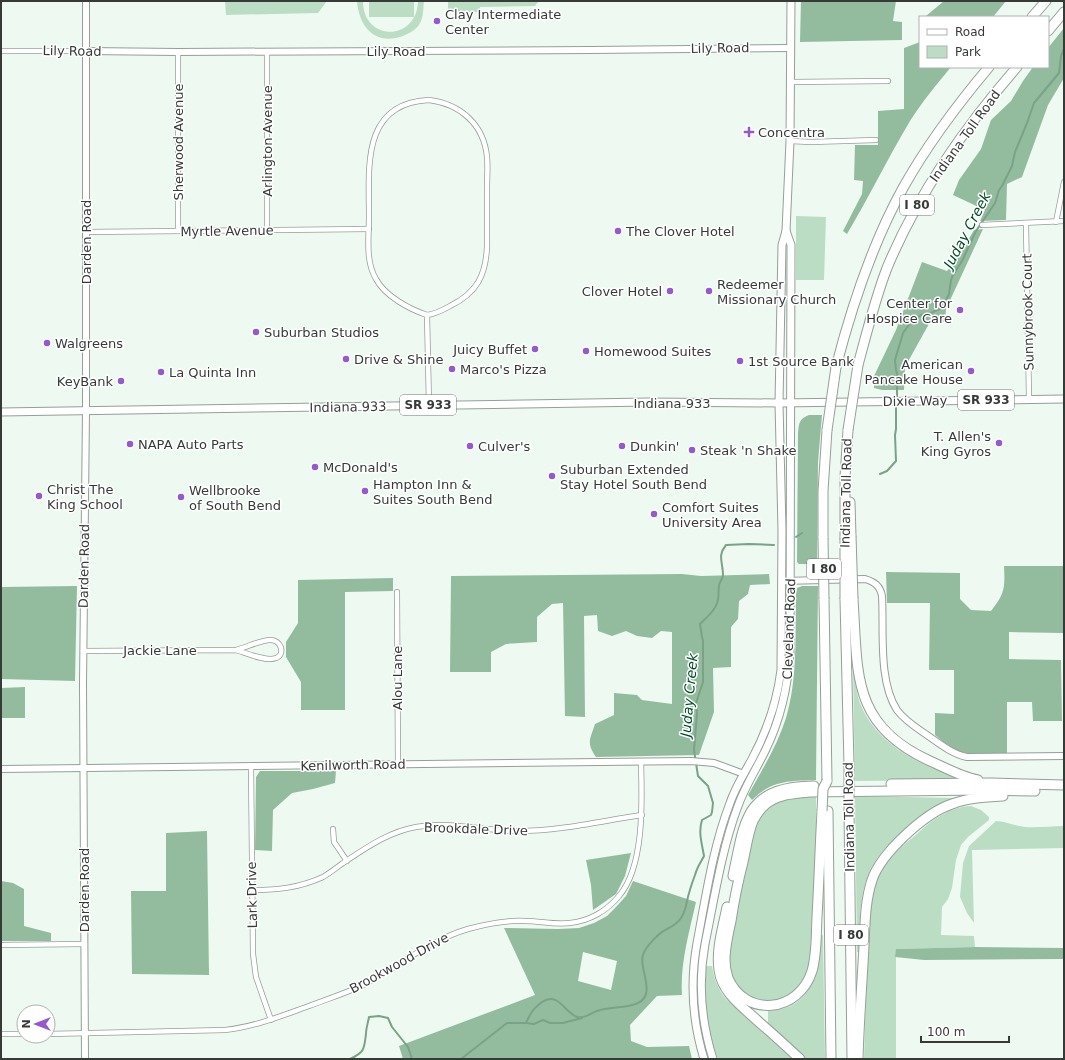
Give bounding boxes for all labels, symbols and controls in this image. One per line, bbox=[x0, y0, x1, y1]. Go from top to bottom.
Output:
place label: Clay Intermediate Center bbox=[445, 7, 561, 37]
marker: Clay Intermediate Center bbox=[432, 16, 442, 26]
legend bbox=[919, 16, 1049, 68]
text: Road bbox=[955, 25, 985, 39]
street label: Lily Road bbox=[690, 40, 750, 56]
street label: Lily Road bbox=[42, 43, 102, 59]
street label: Lily Road bbox=[367, 44, 425, 59]
text: Park bbox=[955, 45, 981, 59]
street label: Sherwood Avenue bbox=[171, 83, 186, 201]
street label: Arlington Avenue bbox=[260, 85, 275, 197]
street label: Indiana Toll Road bbox=[927, 87, 1003, 185]
place label: Concentra bbox=[758, 125, 825, 140]
marker: Concentra bbox=[743, 126, 755, 138]
water label: Juday Creek bbox=[939, 188, 994, 274]
road number: I 80 bbox=[900, 195, 934, 215]
street label: Darden Road bbox=[79, 200, 94, 284]
street label: Myrtle Avenue bbox=[180, 223, 274, 239]
place label: The Clover Hotel bbox=[625, 224, 735, 239]
marker: The Clover Hotel bbox=[613, 226, 623, 236]
street label: Sunnybrook Court bbox=[1019, 253, 1037, 371]
place label: Redeemer Missionary Church bbox=[717, 277, 836, 307]
place label: Clover Hotel bbox=[582, 284, 662, 299]
marker: Clover Hotel bbox=[665, 286, 675, 296]
marker: Redeemer Missionary Church bbox=[704, 286, 714, 296]
place label: Center for Hospice Care bbox=[866, 296, 953, 326]
marker: Center for Hospice Care bbox=[955, 305, 965, 315]
place label: Suburban Studios bbox=[264, 325, 379, 340]
marker: Suburban Studios bbox=[251, 327, 261, 337]
place label: Walgreens bbox=[55, 336, 123, 351]
marker: Walgreens bbox=[42, 338, 52, 348]
place label: Juicy Buffet bbox=[452, 342, 527, 357]
marker: Juicy Buffet bbox=[530, 344, 540, 354]
place label: Homewood Suites bbox=[594, 344, 712, 359]
marker: Homewood Suites bbox=[581, 346, 591, 356]
place label: Drive & Shine bbox=[354, 352, 443, 367]
marker: Drive & Shine bbox=[341, 354, 351, 364]
place label: 1st Source Bank bbox=[748, 354, 854, 369]
marker: 1st Source Bank bbox=[735, 356, 745, 366]
place label: American Pancake House bbox=[864, 357, 963, 387]
place label: Marco's Pizza bbox=[460, 362, 547, 377]
marker: Marco's Pizza bbox=[447, 364, 457, 374]
place label: La Quinta Inn bbox=[169, 365, 256, 380]
marker: American Pancake House bbox=[966, 366, 976, 376]
marker: La Quinta Inn bbox=[156, 367, 166, 377]
place label: KeyBank bbox=[57, 374, 113, 389]
marker: KeyBank bbox=[116, 376, 126, 386]
road number: SR 933 bbox=[958, 390, 1014, 410]
street label: Dixie Way bbox=[882, 393, 948, 409]
road number: SR 933 bbox=[400, 395, 456, 415]
street label: Indiana 933 bbox=[633, 396, 711, 411]
street label: Indiana 933 bbox=[309, 399, 387, 415]
place label: T. Allen's King Gyros bbox=[921, 429, 991, 459]
place label: NAPA Auto Parts bbox=[138, 437, 244, 452]
street label: Indiana Toll Road bbox=[838, 438, 854, 548]
marker: T. Allen's King Gyros bbox=[994, 438, 1004, 448]
marker: NAPA Auto Parts bbox=[125, 439, 135, 449]
place label: Culver's bbox=[478, 439, 531, 454]
place label: Dunkin' bbox=[630, 439, 679, 454]
marker: Culver's bbox=[465, 441, 475, 451]
marker: Dunkin' bbox=[617, 441, 627, 451]
place label: Steak 'n Shake bbox=[700, 443, 796, 458]
marker: Steak 'n Shake bbox=[687, 445, 697, 455]
place label: McDonald's bbox=[323, 460, 398, 475]
marker: McDonald's bbox=[310, 462, 320, 472]
place label: Suburban Extended Stay Hotel South Bend bbox=[560, 462, 707, 492]
marker: Suburban Extended Stay Hotel South Bend bbox=[547, 471, 557, 481]
place label: Hampton Inn & Suites South Bend bbox=[373, 477, 492, 507]
place label: Christ The King School bbox=[47, 482, 123, 512]
place label: Wellbrooke of South Bend bbox=[189, 483, 281, 513]
marker: Hampton Inn & Suites South Bend bbox=[360, 486, 370, 496]
marker: Christ The King School bbox=[34, 491, 44, 501]
marker: Wellbrooke of South Bend bbox=[176, 492, 186, 502]
place label: Comfort Suites University Area bbox=[662, 500, 762, 530]
marker: Comfort Suites University Area bbox=[649, 509, 659, 519]
street label: Darden Road bbox=[76, 524, 92, 608]
road number: I 80 bbox=[807, 559, 841, 579]
street label: Cleveland Road bbox=[780, 578, 798, 680]
street label: Jackie Lane bbox=[122, 643, 197, 658]
street label: Alou Lane bbox=[390, 646, 405, 710]
water label: Juday Creek bbox=[677, 652, 701, 741]
street label: Kenilworth Road bbox=[300, 757, 406, 773]
street label: Indiana Toll Road bbox=[841, 762, 857, 872]
street label: Brookdale Drive bbox=[424, 820, 528, 838]
street label: Darden Road bbox=[77, 848, 92, 932]
street label: Lark Drive bbox=[244, 861, 260, 929]
road number: I 80 bbox=[834, 925, 868, 945]
street label: Brookwood Drive bbox=[347, 930, 451, 996]
north arrow bbox=[16, 1004, 56, 1044]
scale bar bbox=[921, 1018, 1009, 1044]
text: N bbox=[20, 1019, 33, 1029]
text: 100 m bbox=[927, 1025, 965, 1039]

